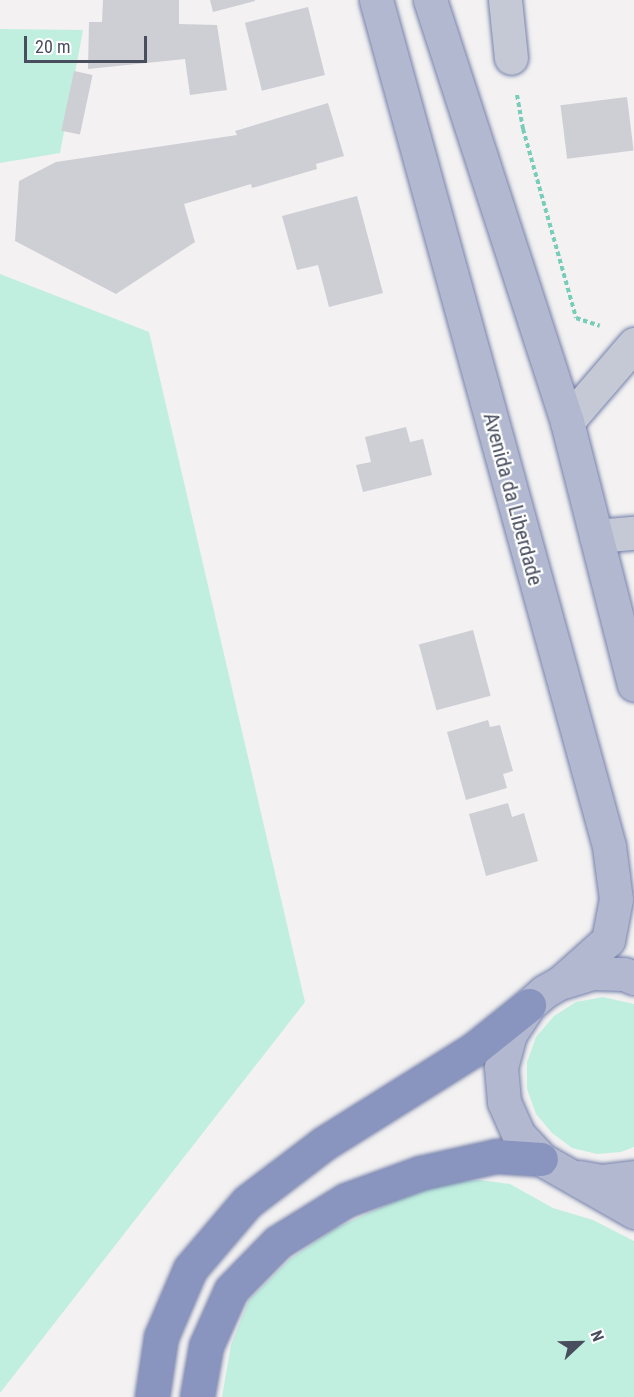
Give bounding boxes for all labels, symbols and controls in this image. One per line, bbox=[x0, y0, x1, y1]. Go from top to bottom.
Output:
scale bar bbox=[27, 24, 150, 62]
text: 20 m bbox=[35, 36, 70, 57]
street label: Avenida da Liberdade bbox=[478, 410, 548, 588]
north arrow bbox=[550, 1313, 610, 1373]
text: N bbox=[587, 1328, 608, 1344]

